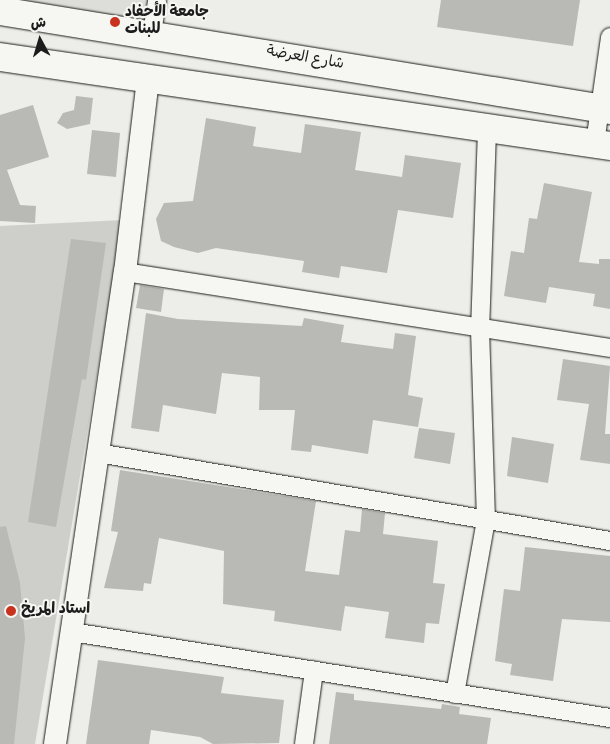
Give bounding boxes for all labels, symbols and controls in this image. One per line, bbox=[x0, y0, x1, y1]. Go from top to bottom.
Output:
place label: جامعة الأحفاد للبنات bbox=[125, 4, 209, 39]
north arrow bbox=[15, 15, 65, 65]
text: ش bbox=[30, 15, 47, 34]
marker: جامعة الأحفاد للبنات bbox=[109, 16, 121, 28]
street label: شارع العرضة bbox=[265, 43, 345, 75]
place label: استاد المريخ bbox=[21, 602, 90, 620]
marker: استاد المريخ bbox=[5, 605, 17, 617]

